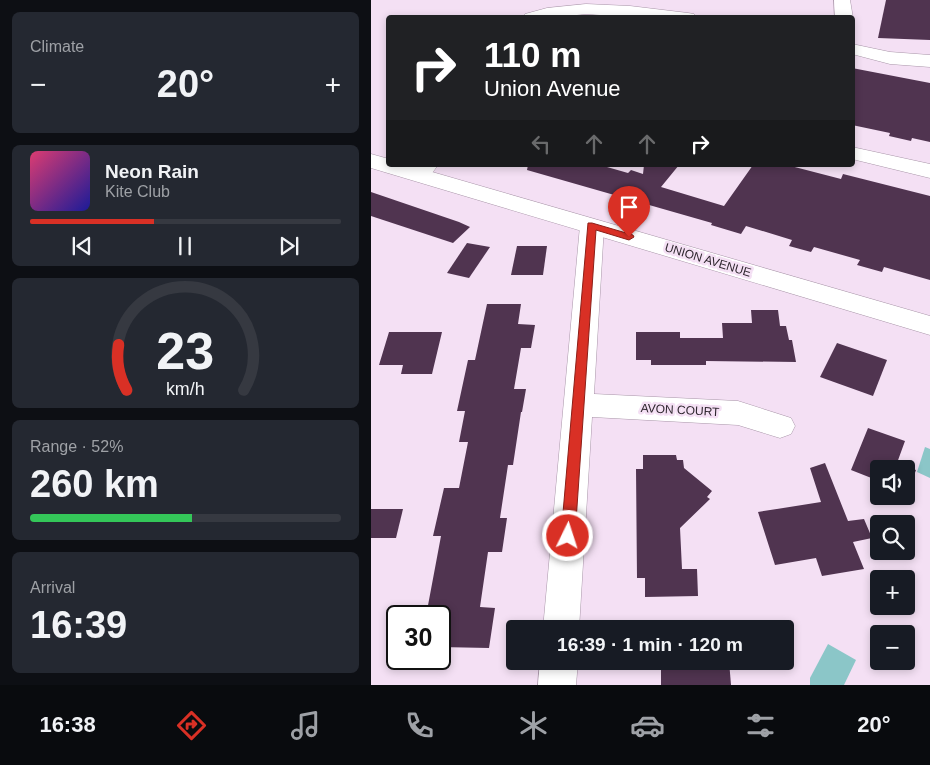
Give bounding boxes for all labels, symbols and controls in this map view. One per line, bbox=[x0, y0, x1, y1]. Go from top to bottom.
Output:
icon: right bbox=[401, 35, 466, 100]
text: 110 m bbox=[484, 35, 581, 74]
text: Climate bbox=[30, 38, 84, 55]
text: 20° bbox=[157, 63, 214, 105]
text: − bbox=[30, 69, 46, 100]
text: + bbox=[325, 69, 341, 100]
text: Union Avenue bbox=[484, 76, 621, 101]
icon: left bbox=[527, 130, 555, 158]
icon: ahead bbox=[580, 130, 608, 158]
icon: ahead bbox=[633, 130, 661, 158]
icon: right bbox=[686, 130, 714, 158]
text: Neon Rain bbox=[105, 161, 199, 182]
text: Kite Club bbox=[105, 183, 170, 200]
pin bbox=[608, 186, 650, 237]
icon: arrive bbox=[615, 193, 643, 221]
icon: previous bbox=[68, 232, 96, 260]
icon: pause bbox=[171, 232, 199, 260]
icon: next bbox=[275, 232, 303, 260]
street label: UNION AVENUE bbox=[663, 240, 753, 280]
text: 23 bbox=[157, 322, 214, 380]
text: km/h bbox=[166, 379, 205, 399]
street label: AVON COURT bbox=[640, 401, 720, 419]
text: Range · 52% bbox=[30, 438, 123, 455]
map controls bbox=[870, 460, 915, 670]
button: sound bbox=[870, 460, 915, 505]
text: 260 km bbox=[30, 463, 159, 505]
position arrow bbox=[541, 509, 593, 561]
button: search bbox=[870, 515, 915, 560]
button: + bbox=[870, 570, 915, 615]
text: Arrival bbox=[30, 579, 75, 596]
text: 16:39 bbox=[30, 604, 127, 646]
speed limit sign: 30 bbox=[386, 605, 451, 670]
button: − bbox=[870, 625, 915, 670]
text: 16:39 · 1 min · 120 m bbox=[557, 634, 743, 655]
icon: directions bbox=[174, 708, 209, 743]
icon: music bbox=[288, 708, 323, 743]
icon: phone bbox=[402, 708, 437, 743]
icon: climate bbox=[516, 708, 551, 743]
icon: car bbox=[630, 708, 665, 743]
icon: filters bbox=[743, 708, 778, 743]
text: 16:38 bbox=[39, 712, 96, 737]
text: 20° bbox=[857, 712, 891, 737]

